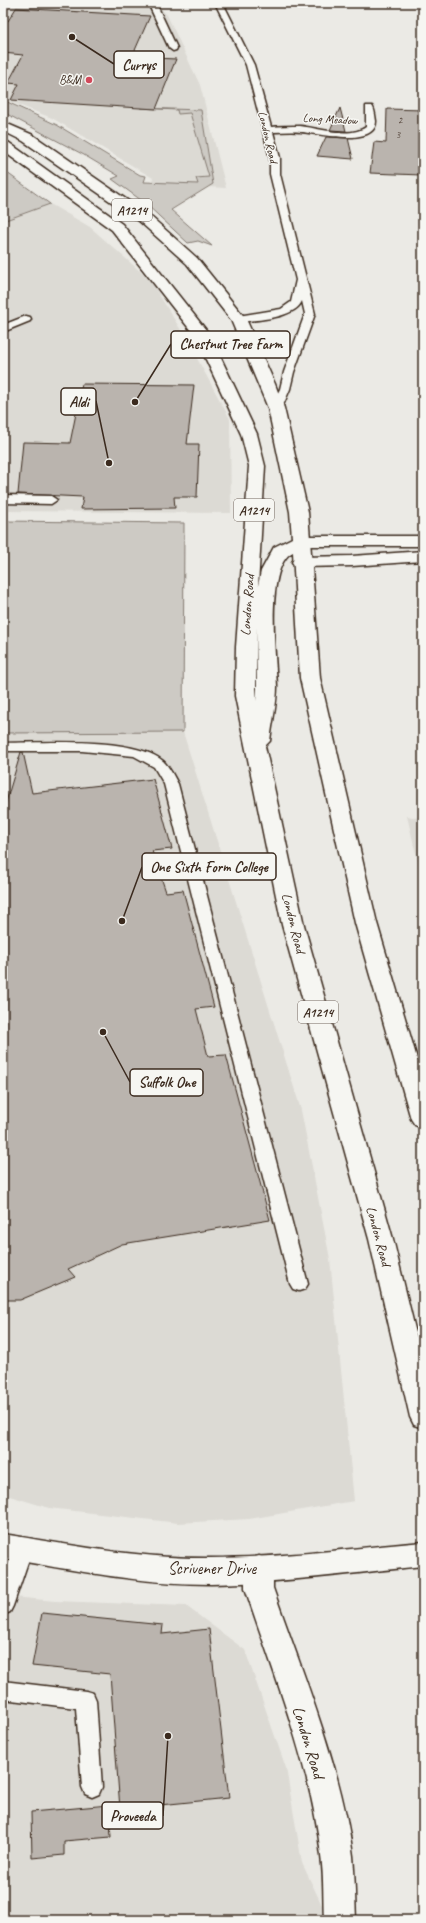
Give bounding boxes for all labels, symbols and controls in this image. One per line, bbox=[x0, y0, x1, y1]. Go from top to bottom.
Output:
callout: Currys bbox=[114, 51, 164, 78]
text: Currys bbox=[122, 56, 158, 75]
place label: B&M bbox=[59, 72, 82, 88]
marker: B&M bbox=[84, 75, 94, 85]
street label: London Road bbox=[254, 110, 282, 167]
street label: Long Meadow bbox=[302, 110, 358, 128]
house number: 2 bbox=[398, 114, 404, 127]
house number: 3 bbox=[396, 128, 402, 141]
road number: A1214 bbox=[112, 199, 152, 221]
callout: Chestnut Tree Farm bbox=[171, 331, 290, 358]
text: Chestnut Tree Farm bbox=[179, 335, 283, 354]
callout: Aldi bbox=[61, 388, 96, 415]
text: Aldi bbox=[69, 393, 91, 412]
road number: A1214 bbox=[234, 499, 274, 521]
street label: London Road bbox=[237, 571, 258, 636]
callout: One Sixth Form College bbox=[142, 853, 276, 880]
text: One Sixth Form College bbox=[150, 858, 269, 877]
street label: London Road bbox=[278, 891, 310, 957]
road number: A1214 bbox=[298, 1001, 338, 1023]
callout: Suffolk One bbox=[130, 1069, 203, 1096]
text: Suffolk One bbox=[139, 1073, 196, 1092]
street label: London Road bbox=[362, 1204, 395, 1270]
street label: Scrivener Drive bbox=[168, 1558, 258, 1579]
street label: London Road bbox=[288, 1703, 330, 1783]
callout: Proveeda bbox=[102, 1802, 163, 1829]
text: Proveeda bbox=[110, 1807, 157, 1826]

